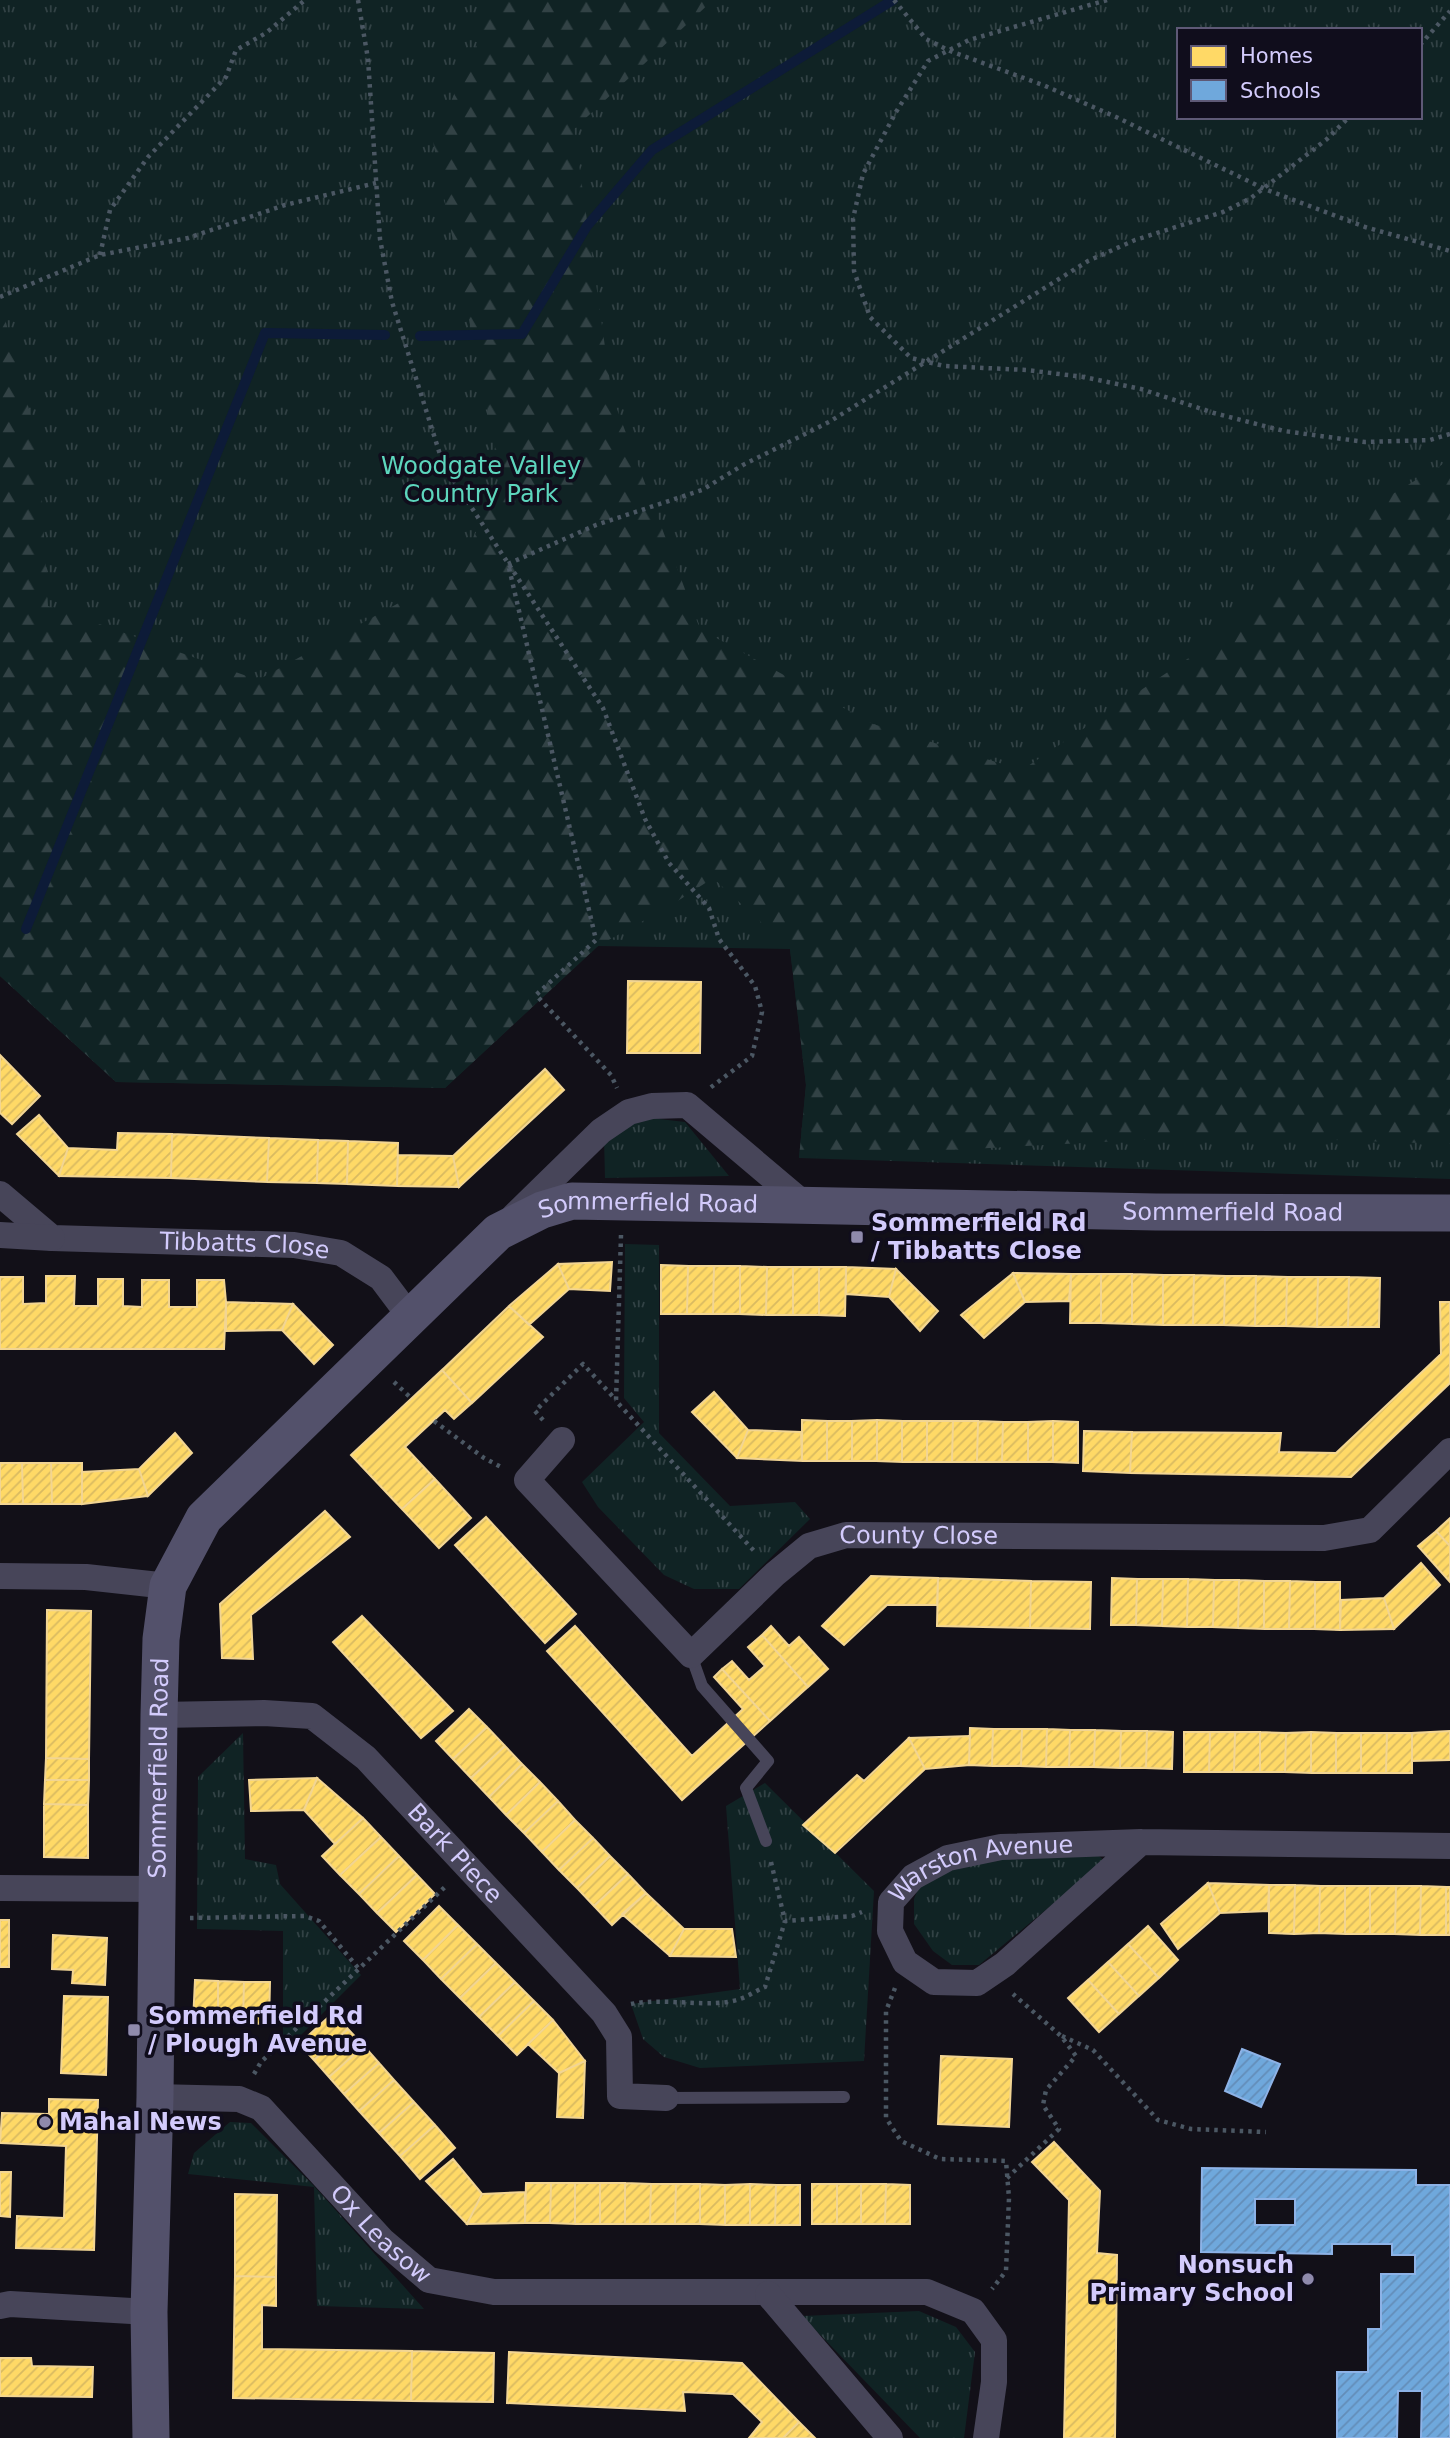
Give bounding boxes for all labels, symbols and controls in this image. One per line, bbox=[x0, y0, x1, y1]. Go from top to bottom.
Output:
legend bbox=[1177, 28, 1422, 119]
text: Homes bbox=[1240, 44, 1313, 68]
text: Schools bbox=[1240, 79, 1321, 103]
park label: Woodgate Valley Country Park bbox=[381, 452, 581, 508]
street label: Sommerfield Road bbox=[535, 1187, 759, 1224]
street label: Sommerfield Road bbox=[1122, 1197, 1343, 1227]
place label: Sommerfield Rd / Tibbatts Close bbox=[871, 1209, 1086, 1265]
street label: Tibbatts Close bbox=[158, 1227, 332, 1265]
marker: Sommerfield Rd / Tibbatts Close bbox=[849, 1229, 865, 1245]
street label: County Close bbox=[839, 1521, 998, 1550]
street label: Sommerfield Road bbox=[143, 1657, 175, 1879]
street label: Bark Piece bbox=[402, 1798, 508, 1909]
street label: Warston Avenue bbox=[883, 1830, 1074, 1908]
place label: Sommerfield Rd / Plough Avenue bbox=[148, 2002, 367, 2058]
marker: Sommerfield Rd / Plough Avenue bbox=[126, 2022, 142, 2038]
place label: Mahal News bbox=[59, 2108, 222, 2136]
marker: Mahal News bbox=[37, 2114, 53, 2130]
street label: Ox Leasow bbox=[324, 2179, 437, 2290]
place label: Nonsuch Primary School bbox=[1090, 2251, 1294, 2307]
marker: Nonsuch Primary School bbox=[1300, 2271, 1316, 2287]

